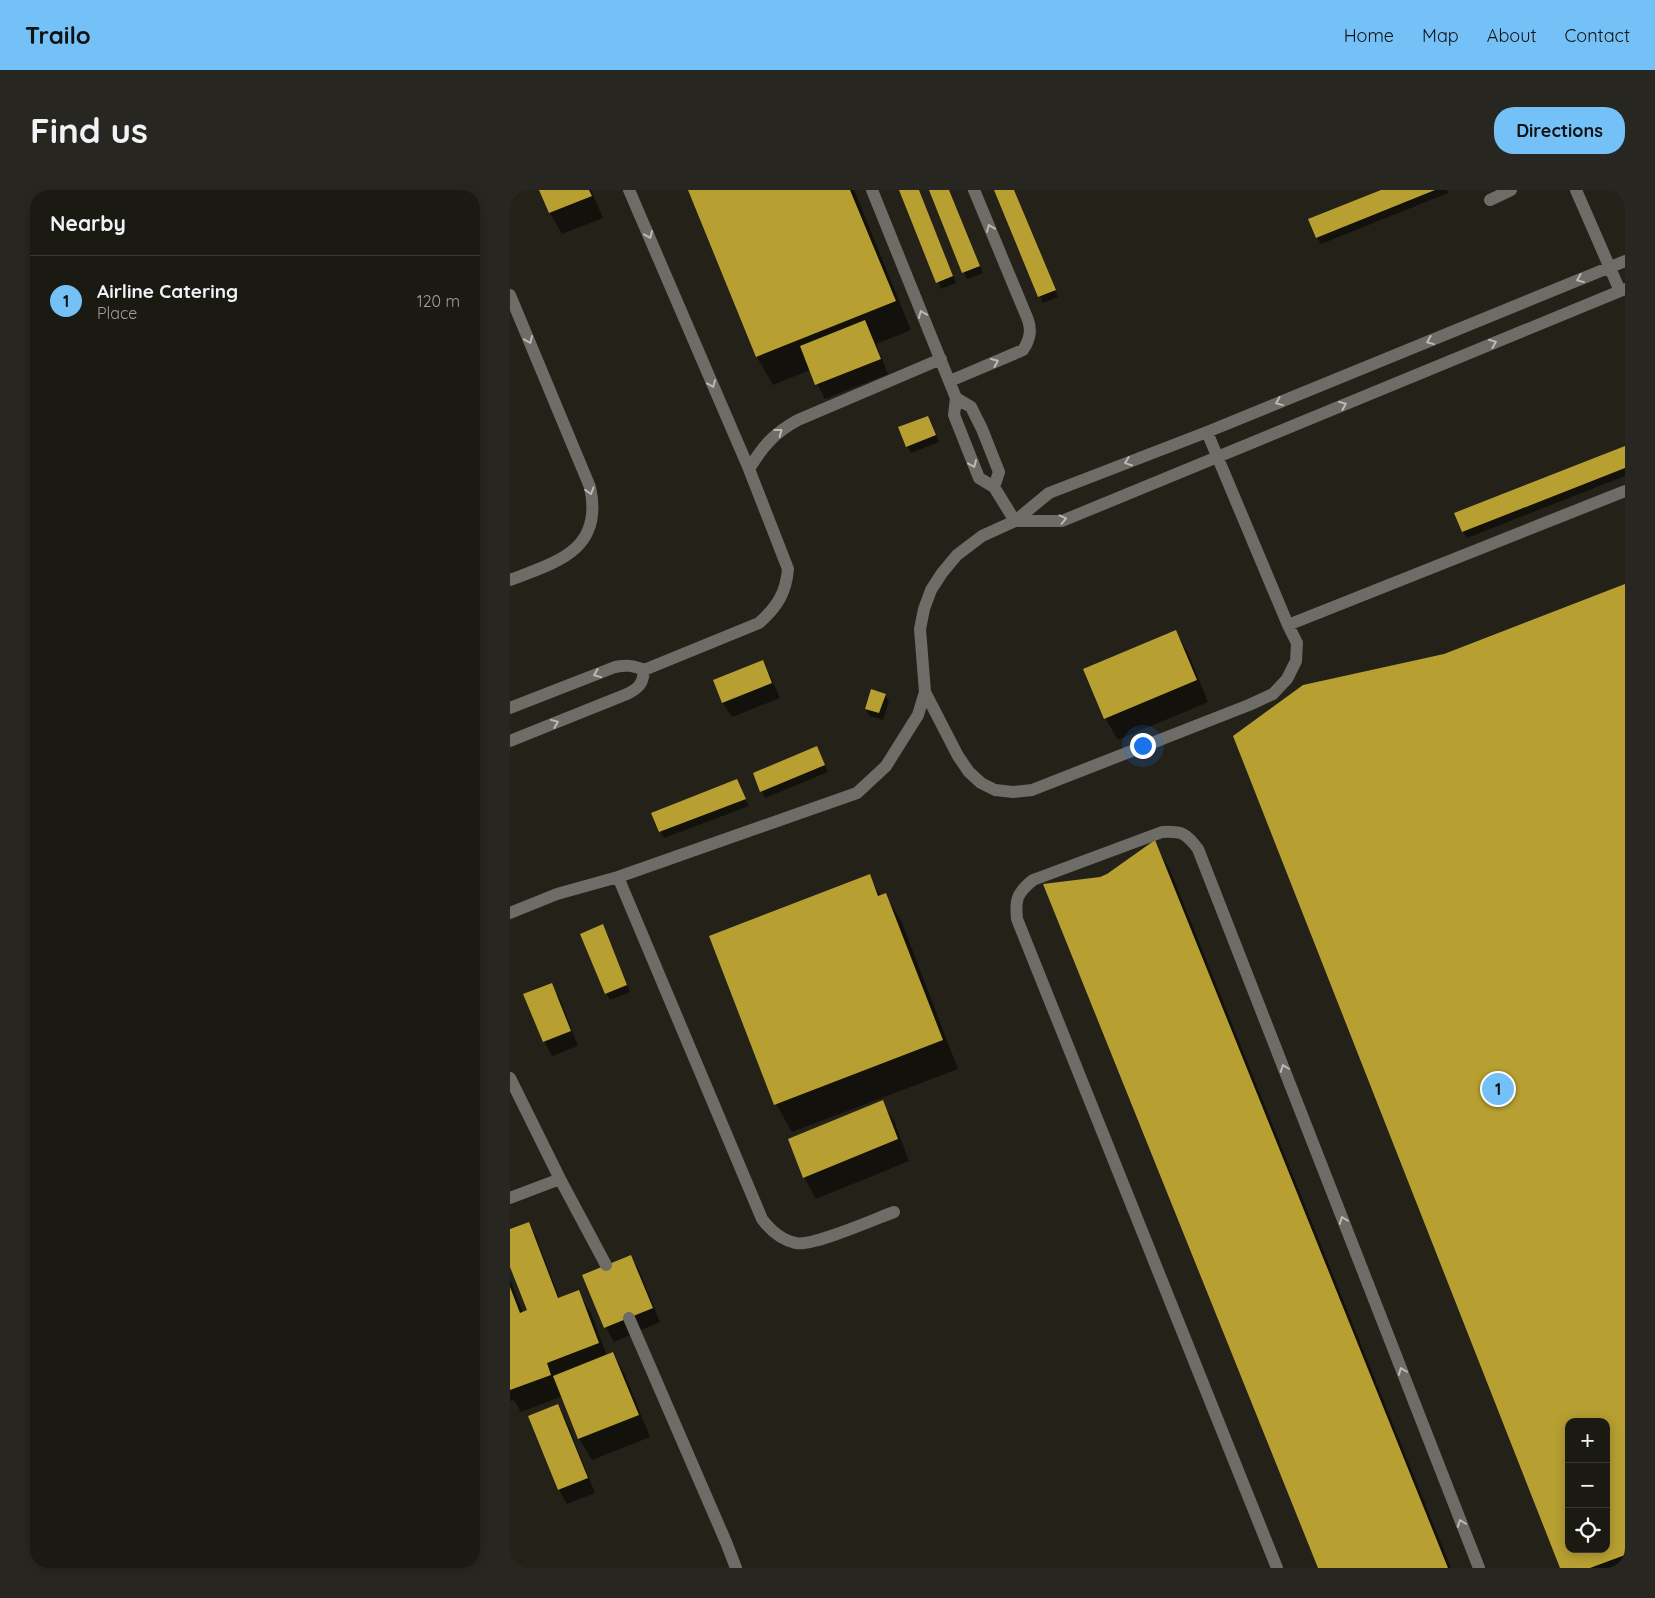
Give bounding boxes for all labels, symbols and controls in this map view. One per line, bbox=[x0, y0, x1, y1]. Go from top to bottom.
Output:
text: Trailo bbox=[25, 20, 91, 50]
text: Home bbox=[1344, 24, 1394, 47]
text: Map bbox=[1422, 24, 1459, 47]
text: About bbox=[1487, 24, 1537, 47]
text: Contact bbox=[1565, 24, 1630, 47]
button: Directions bbox=[1494, 107, 1625, 154]
text: Find us bbox=[30, 108, 148, 152]
text: Nearby bbox=[50, 210, 126, 236]
one-way arrow bbox=[986, 224, 996, 233]
one-way arrow bbox=[642, 230, 653, 239]
one-way arrow bbox=[1576, 273, 1585, 283]
text: Airline Catering bbox=[97, 279, 238, 303]
text: 1 bbox=[63, 291, 69, 311]
text: 120 m bbox=[417, 291, 460, 311]
text: Place bbox=[97, 303, 137, 323]
one-way arrow bbox=[918, 310, 929, 319]
one-way arrow bbox=[522, 335, 533, 344]
one-way arrow bbox=[1426, 335, 1434, 345]
one-way arrow bbox=[1488, 339, 1497, 350]
one-way arrow bbox=[990, 358, 999, 369]
one-way arrow bbox=[706, 379, 717, 388]
one-way arrow bbox=[1275, 396, 1284, 407]
one-way arrow bbox=[1338, 401, 1347, 411]
one-way arrow bbox=[773, 429, 782, 437]
one-way arrow bbox=[1124, 456, 1133, 467]
one-way arrow bbox=[967, 459, 978, 468]
one-way arrow bbox=[584, 486, 595, 495]
one-way arrow bbox=[1059, 514, 1067, 525]
one-way arrow bbox=[593, 667, 602, 678]
one-way arrow bbox=[550, 719, 559, 729]
your location bbox=[1130, 733, 1156, 759]
one-way arrow bbox=[1279, 1065, 1289, 1073]
pin: 1 bbox=[1482, 1070, 1514, 1108]
one-way arrow bbox=[1339, 1216, 1349, 1225]
one-way arrow bbox=[1398, 1367, 1408, 1376]
map controls bbox=[1565, 1418, 1610, 1553]
button: + bbox=[1565, 1418, 1610, 1463]
button: − bbox=[1565, 1463, 1610, 1508]
button: locate bbox=[1565, 1508, 1610, 1553]
one-way arrow bbox=[1457, 1519, 1467, 1527]

